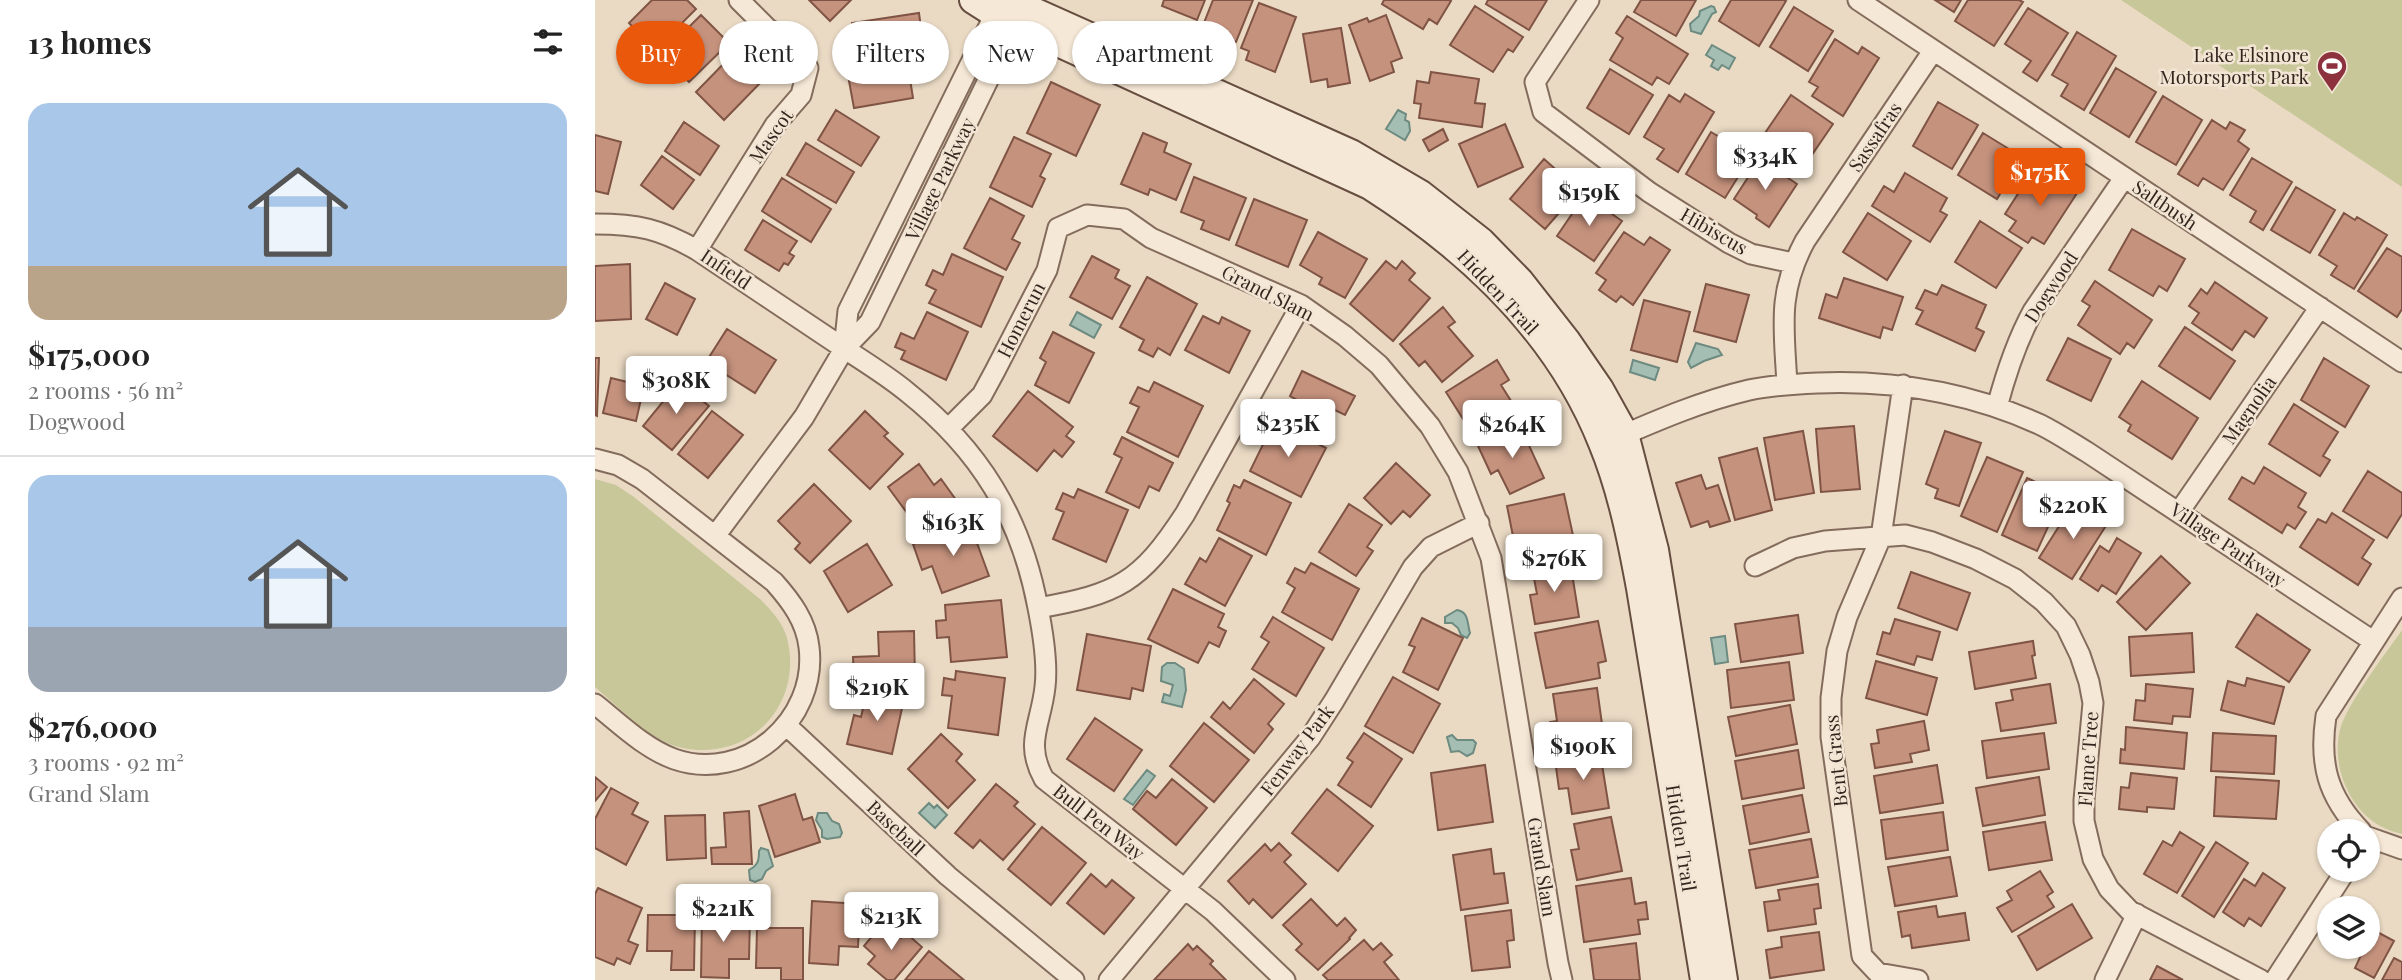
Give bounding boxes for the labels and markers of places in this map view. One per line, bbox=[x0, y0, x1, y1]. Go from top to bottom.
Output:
place label: Lake Elsinore Motorsports Park bbox=[2159, 41, 2310, 89]
sports icon: Lake Elsinore Motorsports Park bbox=[2315, 49, 2349, 93]
pin: $334K bbox=[1716, 132, 1814, 192]
pin: $175K bbox=[1991, 148, 2089, 208]
pin: $159K bbox=[1540, 168, 1638, 228]
pin: $308K bbox=[627, 356, 725, 416]
pin: $235K bbox=[1239, 400, 1337, 459]
pin: $264K bbox=[1463, 400, 1561, 460]
pin: $220K bbox=[2024, 482, 2122, 541]
pin: $163K bbox=[904, 498, 1002, 558]
pin: $276K bbox=[1505, 534, 1603, 594]
pin: $219K bbox=[828, 664, 926, 723]
pin: $190K bbox=[1534, 722, 1632, 782]
pin: $221K bbox=[674, 884, 772, 944]
pin: $213K bbox=[842, 892, 940, 952]

